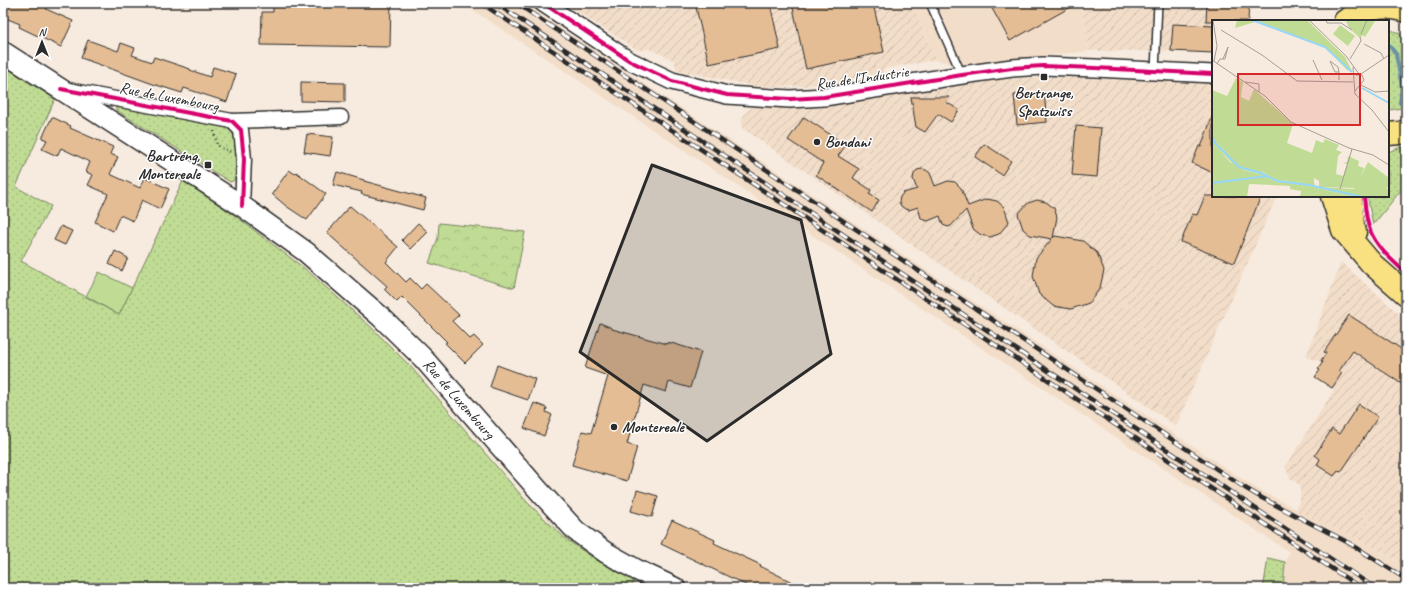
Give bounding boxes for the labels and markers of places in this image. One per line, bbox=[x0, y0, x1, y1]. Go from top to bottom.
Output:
marker: Bertrange, Spatzwiss bbox=[1039, 72, 1049, 82]
place label: Bertrange, Spatzwiss bbox=[1015, 83, 1073, 121]
place label: Bondani bbox=[825, 132, 873, 152]
marker: Bondani bbox=[812, 137, 822, 147]
place label: Bartréng, Montereale bbox=[138, 146, 202, 184]
marker: Bartréng, Montereale bbox=[203, 160, 213, 170]
place label: Montereale bbox=[622, 417, 686, 437]
marker: Montereale bbox=[609, 422, 619, 432]

